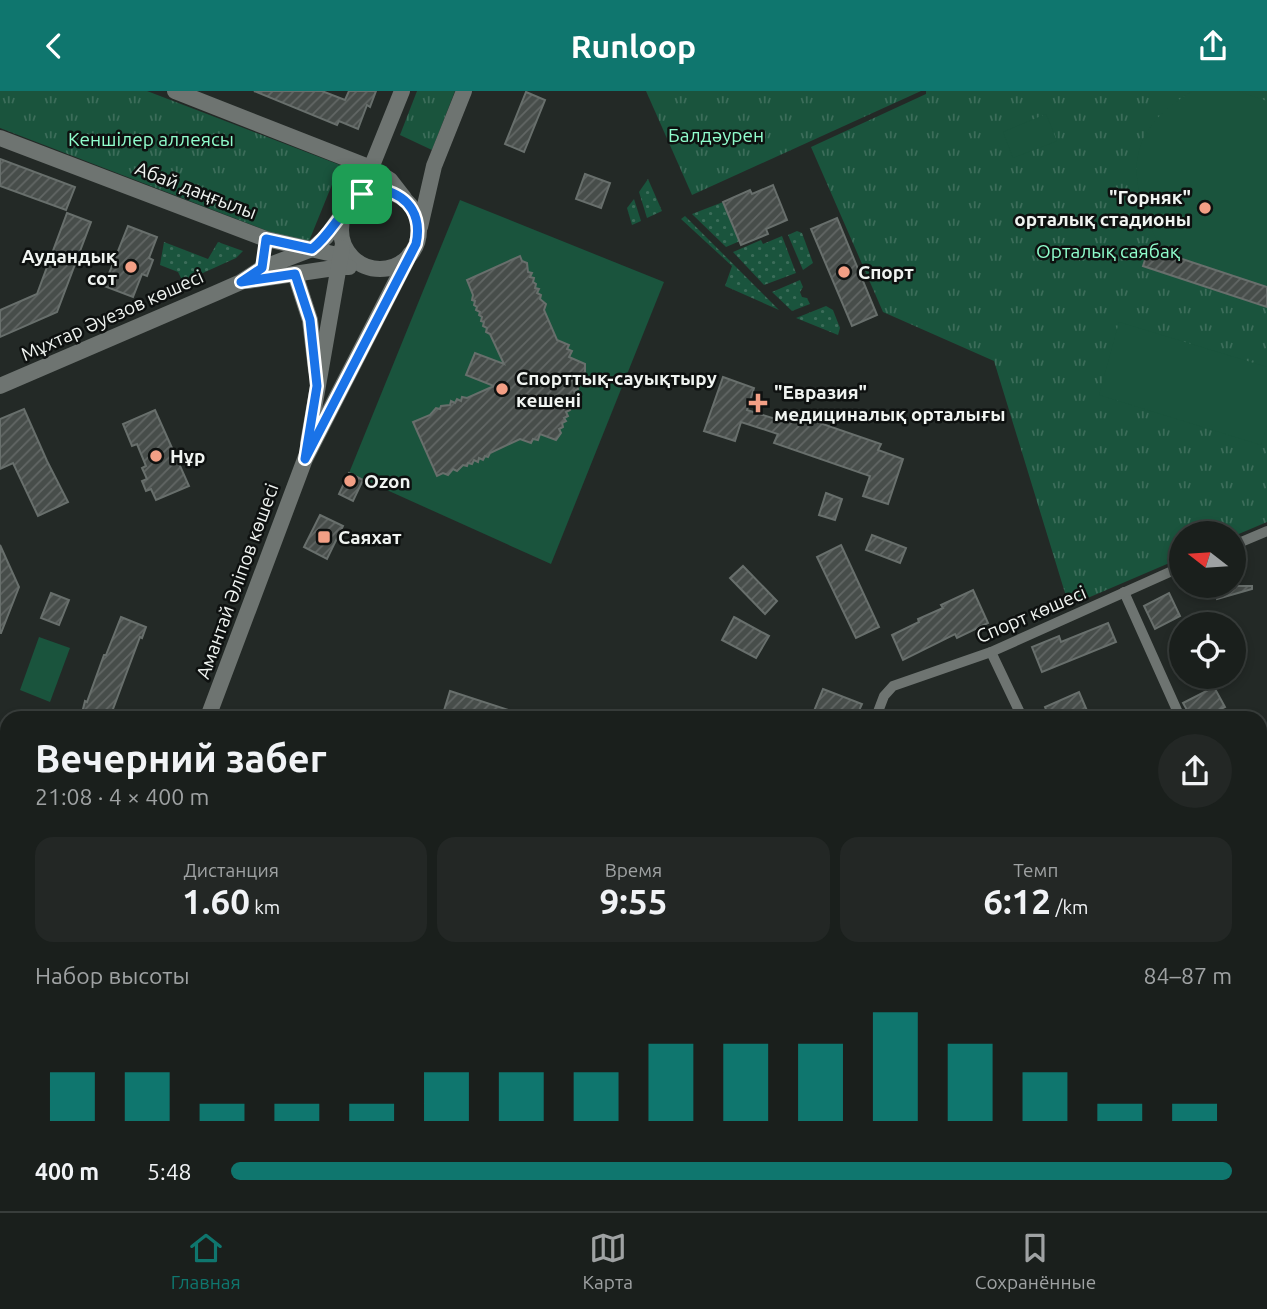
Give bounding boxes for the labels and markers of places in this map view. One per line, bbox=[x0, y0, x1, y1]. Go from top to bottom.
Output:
pin bbox=[332, 164, 392, 224]
place label: "Горняк" орталық стадионы bbox=[1014, 186, 1191, 230]
marker: "Горняк" орталық стадионы bbox=[1197, 200, 1213, 216]
place label: Аудандық сот bbox=[21, 245, 117, 289]
marker: Аудандық сот bbox=[123, 259, 139, 275]
place label: Спорт bbox=[858, 261, 914, 283]
marker: Спорт bbox=[836, 264, 852, 280]
place label: Спорттық-сауықтыру кешені bbox=[516, 367, 717, 411]
marker: Спорттық-сауықтыру кешені bbox=[494, 381, 510, 397]
place label: "Евразия" медициналық орталығы bbox=[774, 381, 1005, 425]
marker: "Евразия" медициналық орталығы bbox=[748, 393, 768, 413]
place label: Нұр bbox=[170, 445, 205, 467]
marker: Нұр bbox=[148, 448, 164, 464]
place label: Ozon bbox=[364, 470, 411, 492]
marker: Ozon bbox=[342, 473, 358, 489]
place label: Саяхат bbox=[338, 526, 402, 548]
marker: Саяхат bbox=[316, 529, 332, 545]

